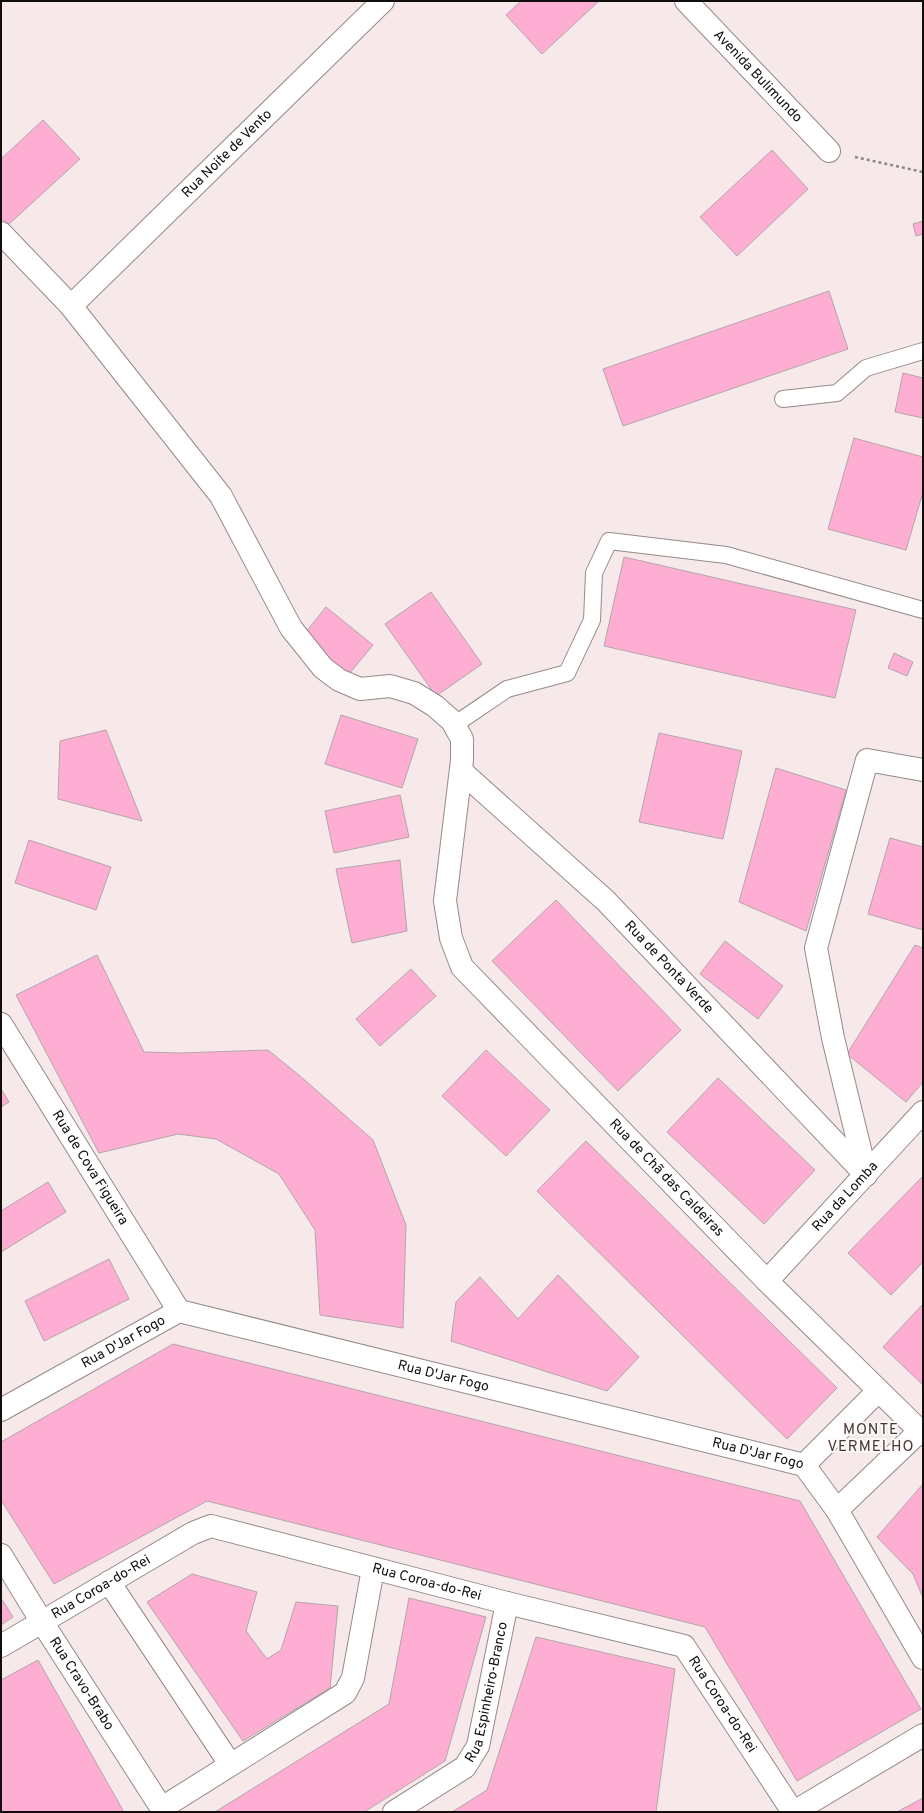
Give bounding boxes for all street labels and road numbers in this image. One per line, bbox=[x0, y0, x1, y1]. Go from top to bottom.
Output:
street label: Avenida Bulimundo bbox=[710, 26, 806, 126]
street label: Rua Noite de Vento bbox=[178, 106, 276, 201]
street label: Rua de Ponta Verde bbox=[621, 917, 717, 1017]
street label: Rua de Cova Figueira bbox=[48, 1107, 132, 1228]
street label: Rua de Chã das Caldeiras bbox=[606, 1115, 728, 1240]
street label: Rua da Lomba bbox=[809, 1158, 882, 1235]
street label: Rua D'Jar Fogo bbox=[78, 1312, 169, 1372]
street label: Rua D'Jar Fogo bbox=[396, 1357, 491, 1396]
street label: Rua D'Jar Fogo bbox=[711, 1434, 806, 1473]
street label: Rua Coroa-do-Rei bbox=[48, 1551, 154, 1623]
street label: Rua Coroa-do-Rei bbox=[370, 1560, 483, 1604]
street label: Rua Espinheiro-Branco bbox=[461, 1620, 512, 1766]
street label: Rua Cravo-Brabo bbox=[46, 1634, 118, 1734]
street label: Rua Coroa-do-Rei bbox=[684, 1653, 760, 1756]

